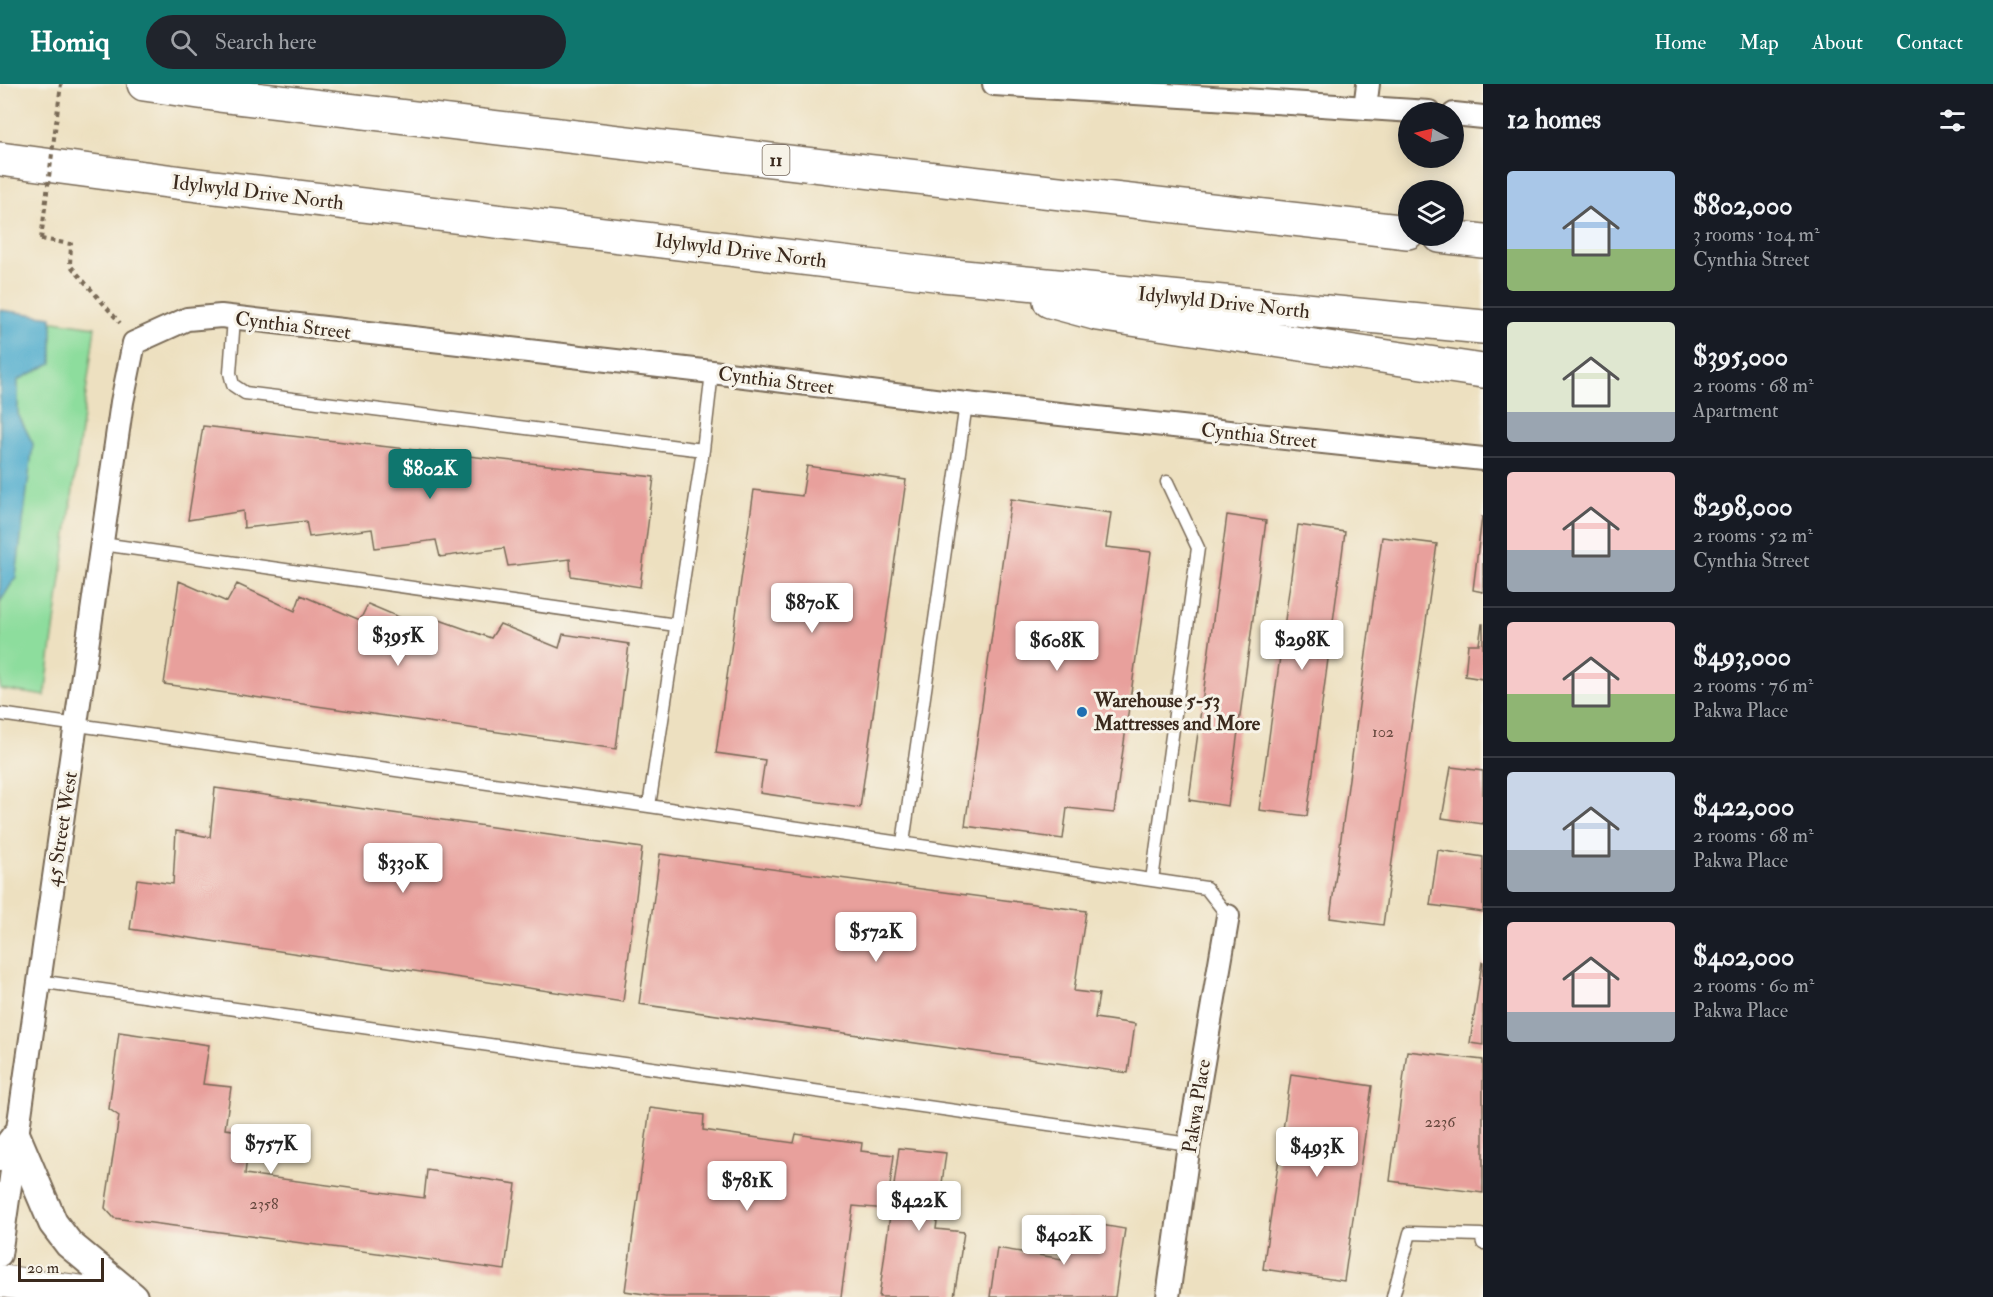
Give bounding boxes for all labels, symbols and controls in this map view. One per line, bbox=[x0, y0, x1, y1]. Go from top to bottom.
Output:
search box bbox=[146, 15, 566, 69]
text: Homiq bbox=[30, 25, 110, 60]
icon: search bbox=[167, 26, 200, 59]
text: Search here bbox=[215, 28, 316, 56]
text: Home bbox=[1654, 29, 1706, 56]
text: Map bbox=[1739, 29, 1779, 56]
text: About bbox=[1812, 29, 1863, 56]
text: Contact bbox=[1896, 29, 1963, 56]
north arrow bbox=[1398, 102, 1464, 168]
map controls bbox=[1398, 102, 1464, 246]
text: 12 homes bbox=[1507, 104, 1601, 136]
icon: filters bbox=[1936, 104, 1969, 137]
road number: 11 bbox=[762, 145, 790, 175]
street label: Idylwyld Drive North bbox=[171, 170, 346, 216]
button: layers bbox=[1398, 180, 1464, 246]
text: $802,000 bbox=[1693, 190, 1793, 222]
icon: home bbox=[1555, 195, 1627, 267]
text: 3 rooms · 104 m² bbox=[1693, 222, 1820, 247]
street label: Idylwyld Drive North bbox=[654, 228, 829, 274]
text: Cynthia Street bbox=[1693, 247, 1809, 272]
street label: Idylwyld Drive North bbox=[1137, 281, 1312, 324]
street label: Cynthia Street bbox=[234, 306, 353, 345]
text: $395,000 bbox=[1693, 341, 1788, 373]
icon: home bbox=[1555, 346, 1627, 418]
street label: Cynthia Street bbox=[717, 361, 836, 400]
text: 2 rooms · 68 m² bbox=[1693, 373, 1814, 398]
text: Apartment bbox=[1693, 398, 1778, 423]
street label: Cynthia Street bbox=[1200, 417, 1319, 454]
pin: $802K bbox=[388, 449, 472, 500]
text: $802K bbox=[402, 456, 458, 481]
text: $298,000 bbox=[1693, 491, 1793, 523]
icon: home bbox=[1555, 496, 1627, 568]
text: 2 rooms · 52 m² bbox=[1693, 523, 1813, 548]
text: Cynthia Street bbox=[1693, 548, 1809, 573]
pin: $870K bbox=[770, 583, 854, 634]
text: $870K bbox=[785, 590, 839, 615]
pin: $395K bbox=[356, 616, 440, 667]
pin: $298K bbox=[1260, 620, 1344, 671]
pin: $608K bbox=[1015, 621, 1099, 672]
text: $395K bbox=[372, 623, 424, 648]
text: $298K bbox=[1274, 627, 1330, 652]
text: $608K bbox=[1029, 628, 1085, 653]
text: $493,000 bbox=[1693, 641, 1791, 673]
icon: home bbox=[1555, 646, 1627, 718]
text: 2 rooms · 76 m² bbox=[1693, 673, 1813, 698]
place label: Warehouse 5-53 Mattresses and More bbox=[1093, 688, 1261, 736]
text: Pakwa Place bbox=[1693, 698, 1788, 723]
marker: Warehouse 5-53 Mattresses and More bbox=[1075, 705, 1089, 719]
house number: 102 bbox=[1372, 722, 1394, 742]
street label: 45 Street West bbox=[40, 769, 83, 889]
text: $422,000 bbox=[1693, 791, 1794, 823]
icon: home bbox=[1555, 796, 1627, 868]
text: 2 rooms · 68 m² bbox=[1693, 823, 1814, 848]
pin: $330K bbox=[361, 843, 445, 894]
text: Pakwa Place bbox=[1693, 848, 1788, 873]
text: $330K bbox=[378, 850, 428, 875]
pin: $572K bbox=[834, 912, 918, 963]
text: $572K bbox=[849, 919, 903, 944]
text: $402,000 bbox=[1693, 941, 1794, 973]
icon: home bbox=[1555, 946, 1627, 1018]
text: 2 rooms · 60 m² bbox=[1693, 973, 1814, 998]
text: Pakwa Place bbox=[1693, 998, 1788, 1023]
street label: Pakwa Place bbox=[1177, 1057, 1216, 1155]
house number: 2236 bbox=[1425, 1112, 1456, 1132]
pin: $757K bbox=[229, 1124, 313, 1175]
pin: $493K bbox=[1275, 1127, 1359, 1178]
text: $757K bbox=[245, 1131, 297, 1156]
text: $493K bbox=[1290, 1134, 1344, 1159]
pin: $781K bbox=[705, 1161, 789, 1212]
text: $781K bbox=[721, 1168, 773, 1193]
pin: $422K bbox=[877, 1181, 961, 1232]
text: $422K bbox=[891, 1188, 947, 1213]
house number: 2358 bbox=[250, 1194, 279, 1214]
pin: $402K bbox=[1022, 1215, 1106, 1266]
text: $402K bbox=[1036, 1222, 1092, 1247]
scale bar bbox=[18, 1255, 104, 1282]
text: 20 m bbox=[27, 1258, 59, 1278]

